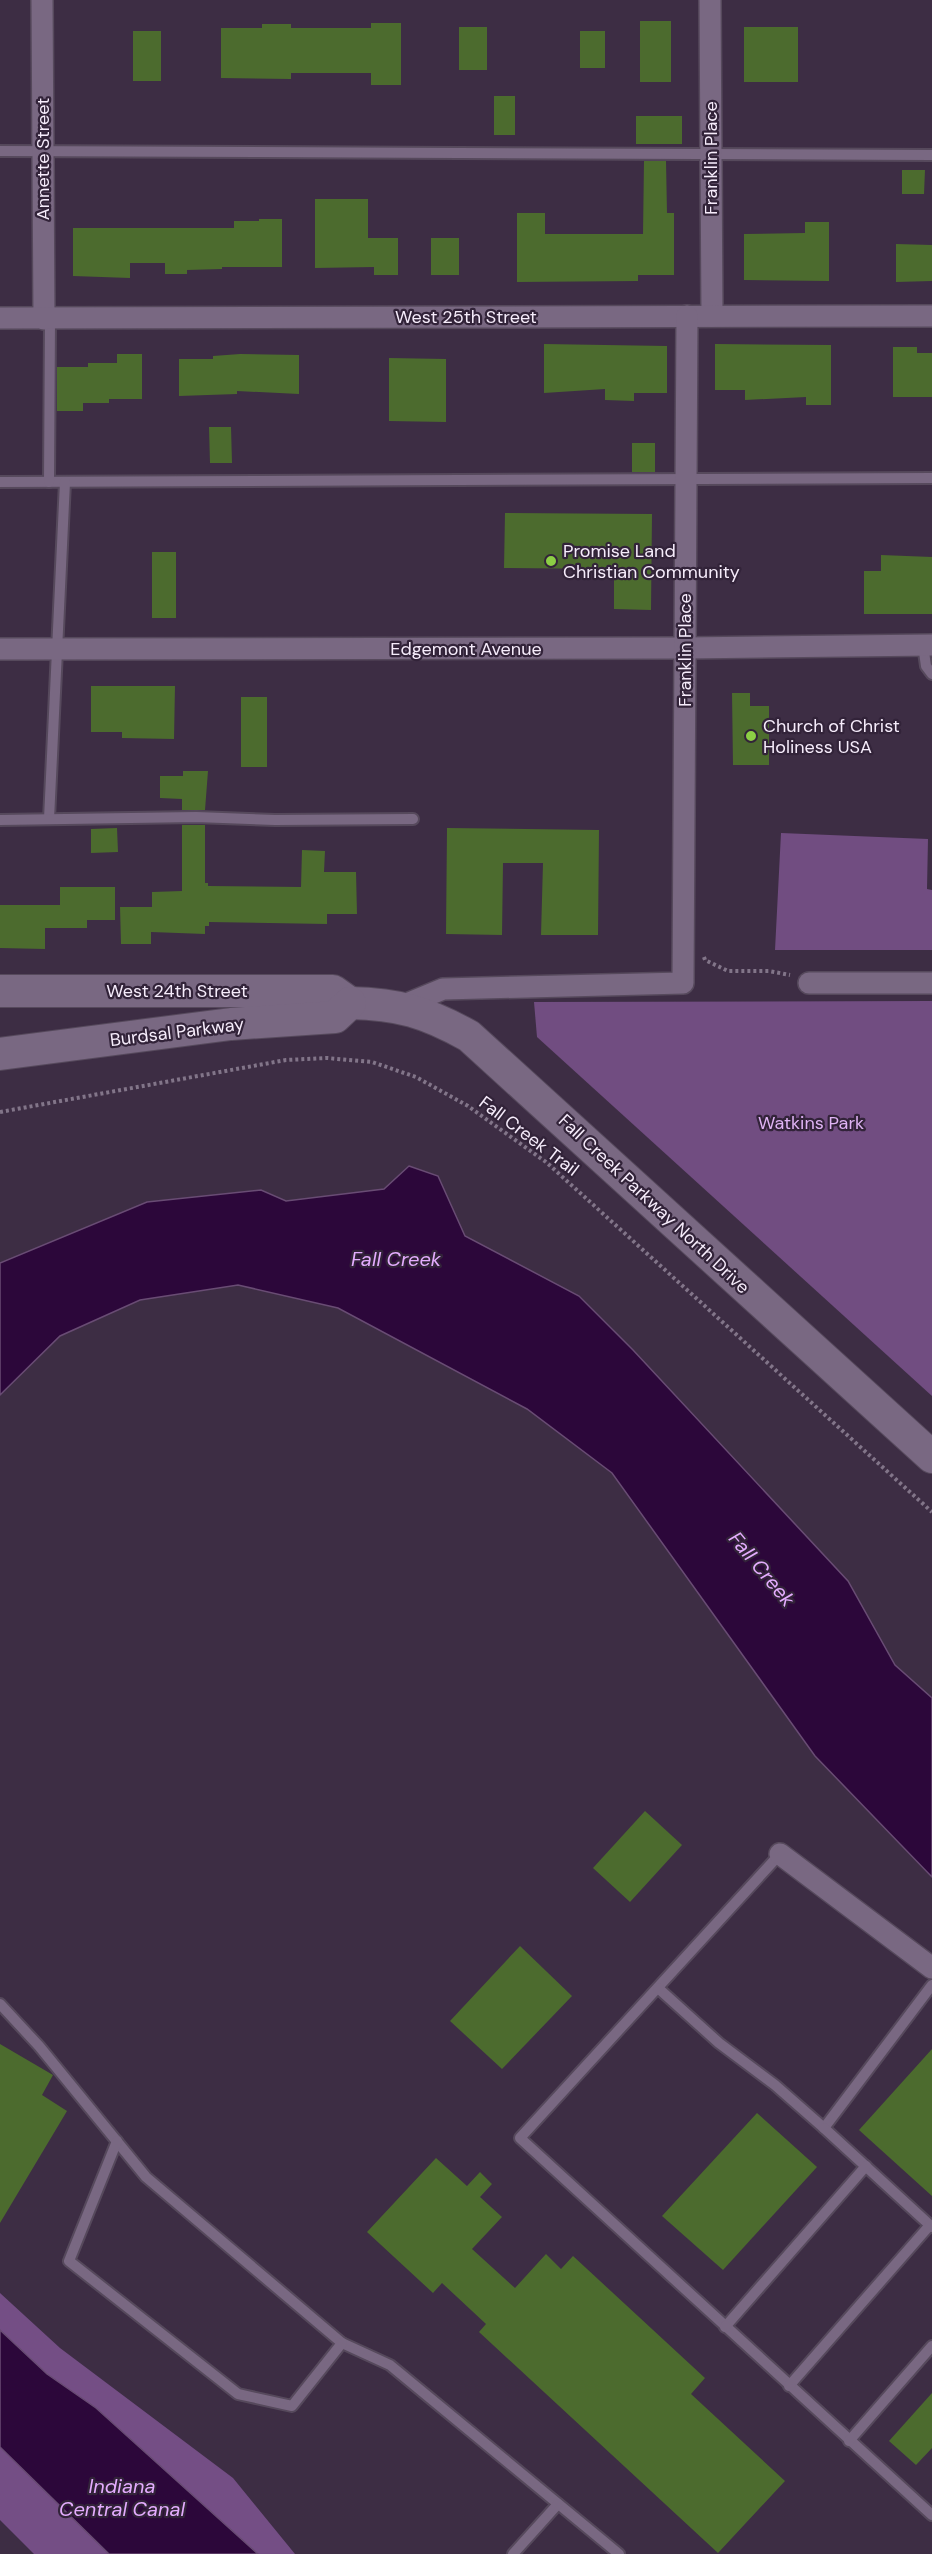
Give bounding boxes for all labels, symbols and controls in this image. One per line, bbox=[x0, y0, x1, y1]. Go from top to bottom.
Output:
street label: Annette Street bbox=[31, 98, 55, 220]
street label: Franklin Place bbox=[699, 101, 723, 215]
street label: West 25th Street bbox=[395, 305, 537, 329]
place label: Promise Land Christian Community bbox=[563, 539, 740, 584]
marker: Promise Land Christian Community bbox=[544, 554, 558, 568]
street label: Franklin Place bbox=[673, 593, 697, 707]
street label: Edgemont Avenue bbox=[390, 637, 542, 661]
place label: Church of Christ Holiness USA bbox=[763, 714, 900, 759]
marker: Church of Christ Holiness USA bbox=[744, 729, 758, 743]
street label: West 24th Street bbox=[106, 979, 248, 1003]
street label: Burdsal Parkway bbox=[109, 1012, 245, 1052]
street label: Fall Creek Trail bbox=[474, 1091, 584, 1181]
street label: Fall Creek Parkway North Drive bbox=[553, 1109, 755, 1299]
park label: Watkins Park bbox=[758, 1111, 864, 1135]
water label: Fall Creek bbox=[351, 1246, 442, 1272]
water label: Fall Creek bbox=[723, 1526, 801, 1612]
water label: Indiana Central Canal bbox=[59, 2473, 186, 2522]

